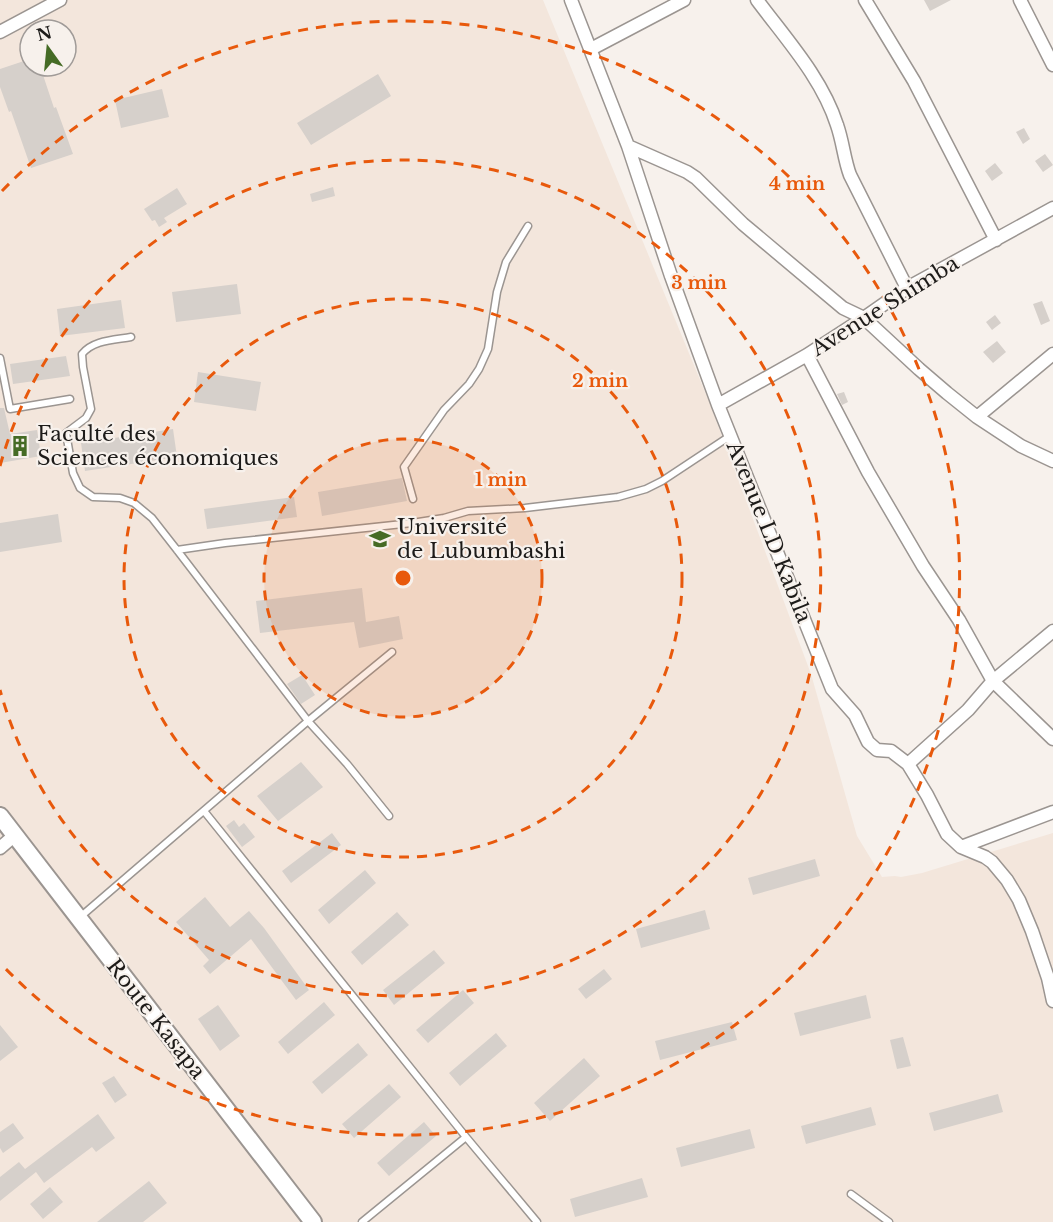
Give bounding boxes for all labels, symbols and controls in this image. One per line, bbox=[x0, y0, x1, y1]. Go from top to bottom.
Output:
north arrow bbox=[18, 18, 78, 78]
text: N bbox=[34, 22, 54, 45]
text: 4 min bbox=[769, 173, 825, 195]
street label: Avenue Shimba bbox=[806, 250, 964, 362]
text: 3 min bbox=[671, 272, 727, 294]
text: 2 min bbox=[572, 370, 628, 392]
place label: Faculté des Sciences économiques bbox=[37, 421, 279, 471]
building icon: Faculté des Sciences économiques bbox=[8, 434, 32, 458]
street label: Avenue LD Kabila bbox=[720, 437, 817, 627]
text: 1 min bbox=[475, 469, 527, 491]
place label: Université de Lubumbashi bbox=[397, 514, 565, 564]
school or university icon: Université de Lubumbashi bbox=[368, 527, 392, 551]
centre of rings bbox=[393, 568, 413, 588]
street label: Route Kasapa bbox=[101, 954, 211, 1084]

